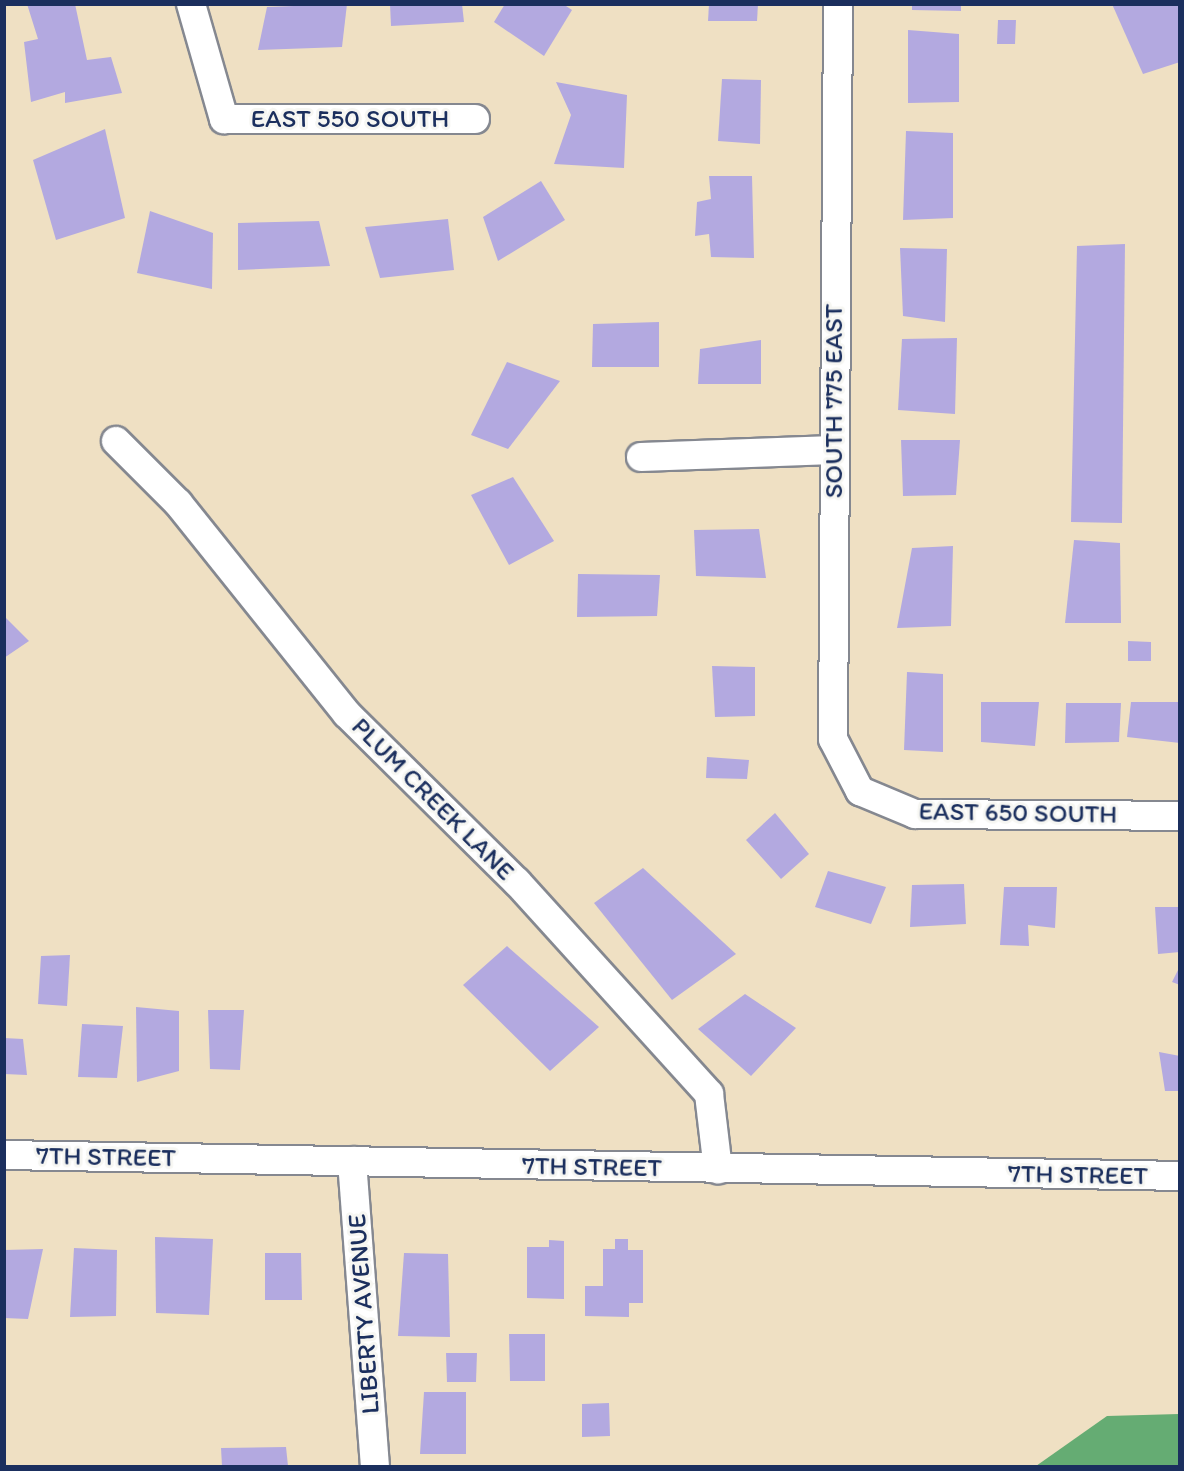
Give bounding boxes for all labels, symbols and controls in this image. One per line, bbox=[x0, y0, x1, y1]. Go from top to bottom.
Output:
street label: EAST 550 SOUTH bbox=[251, 103, 449, 135]
street label: SOUTH 775 EAST bbox=[818, 304, 850, 498]
street label: PLUM CREEK LANE bbox=[345, 711, 521, 887]
street label: EAST 650 SOUTH bbox=[918, 796, 1118, 830]
street label: 7TH STREET bbox=[36, 1140, 176, 1174]
street label: 7TH STREET bbox=[522, 1150, 662, 1184]
street label: 7TH STREET bbox=[1008, 1158, 1148, 1192]
street label: LIBERTY AVENUE bbox=[341, 1213, 387, 1415]

